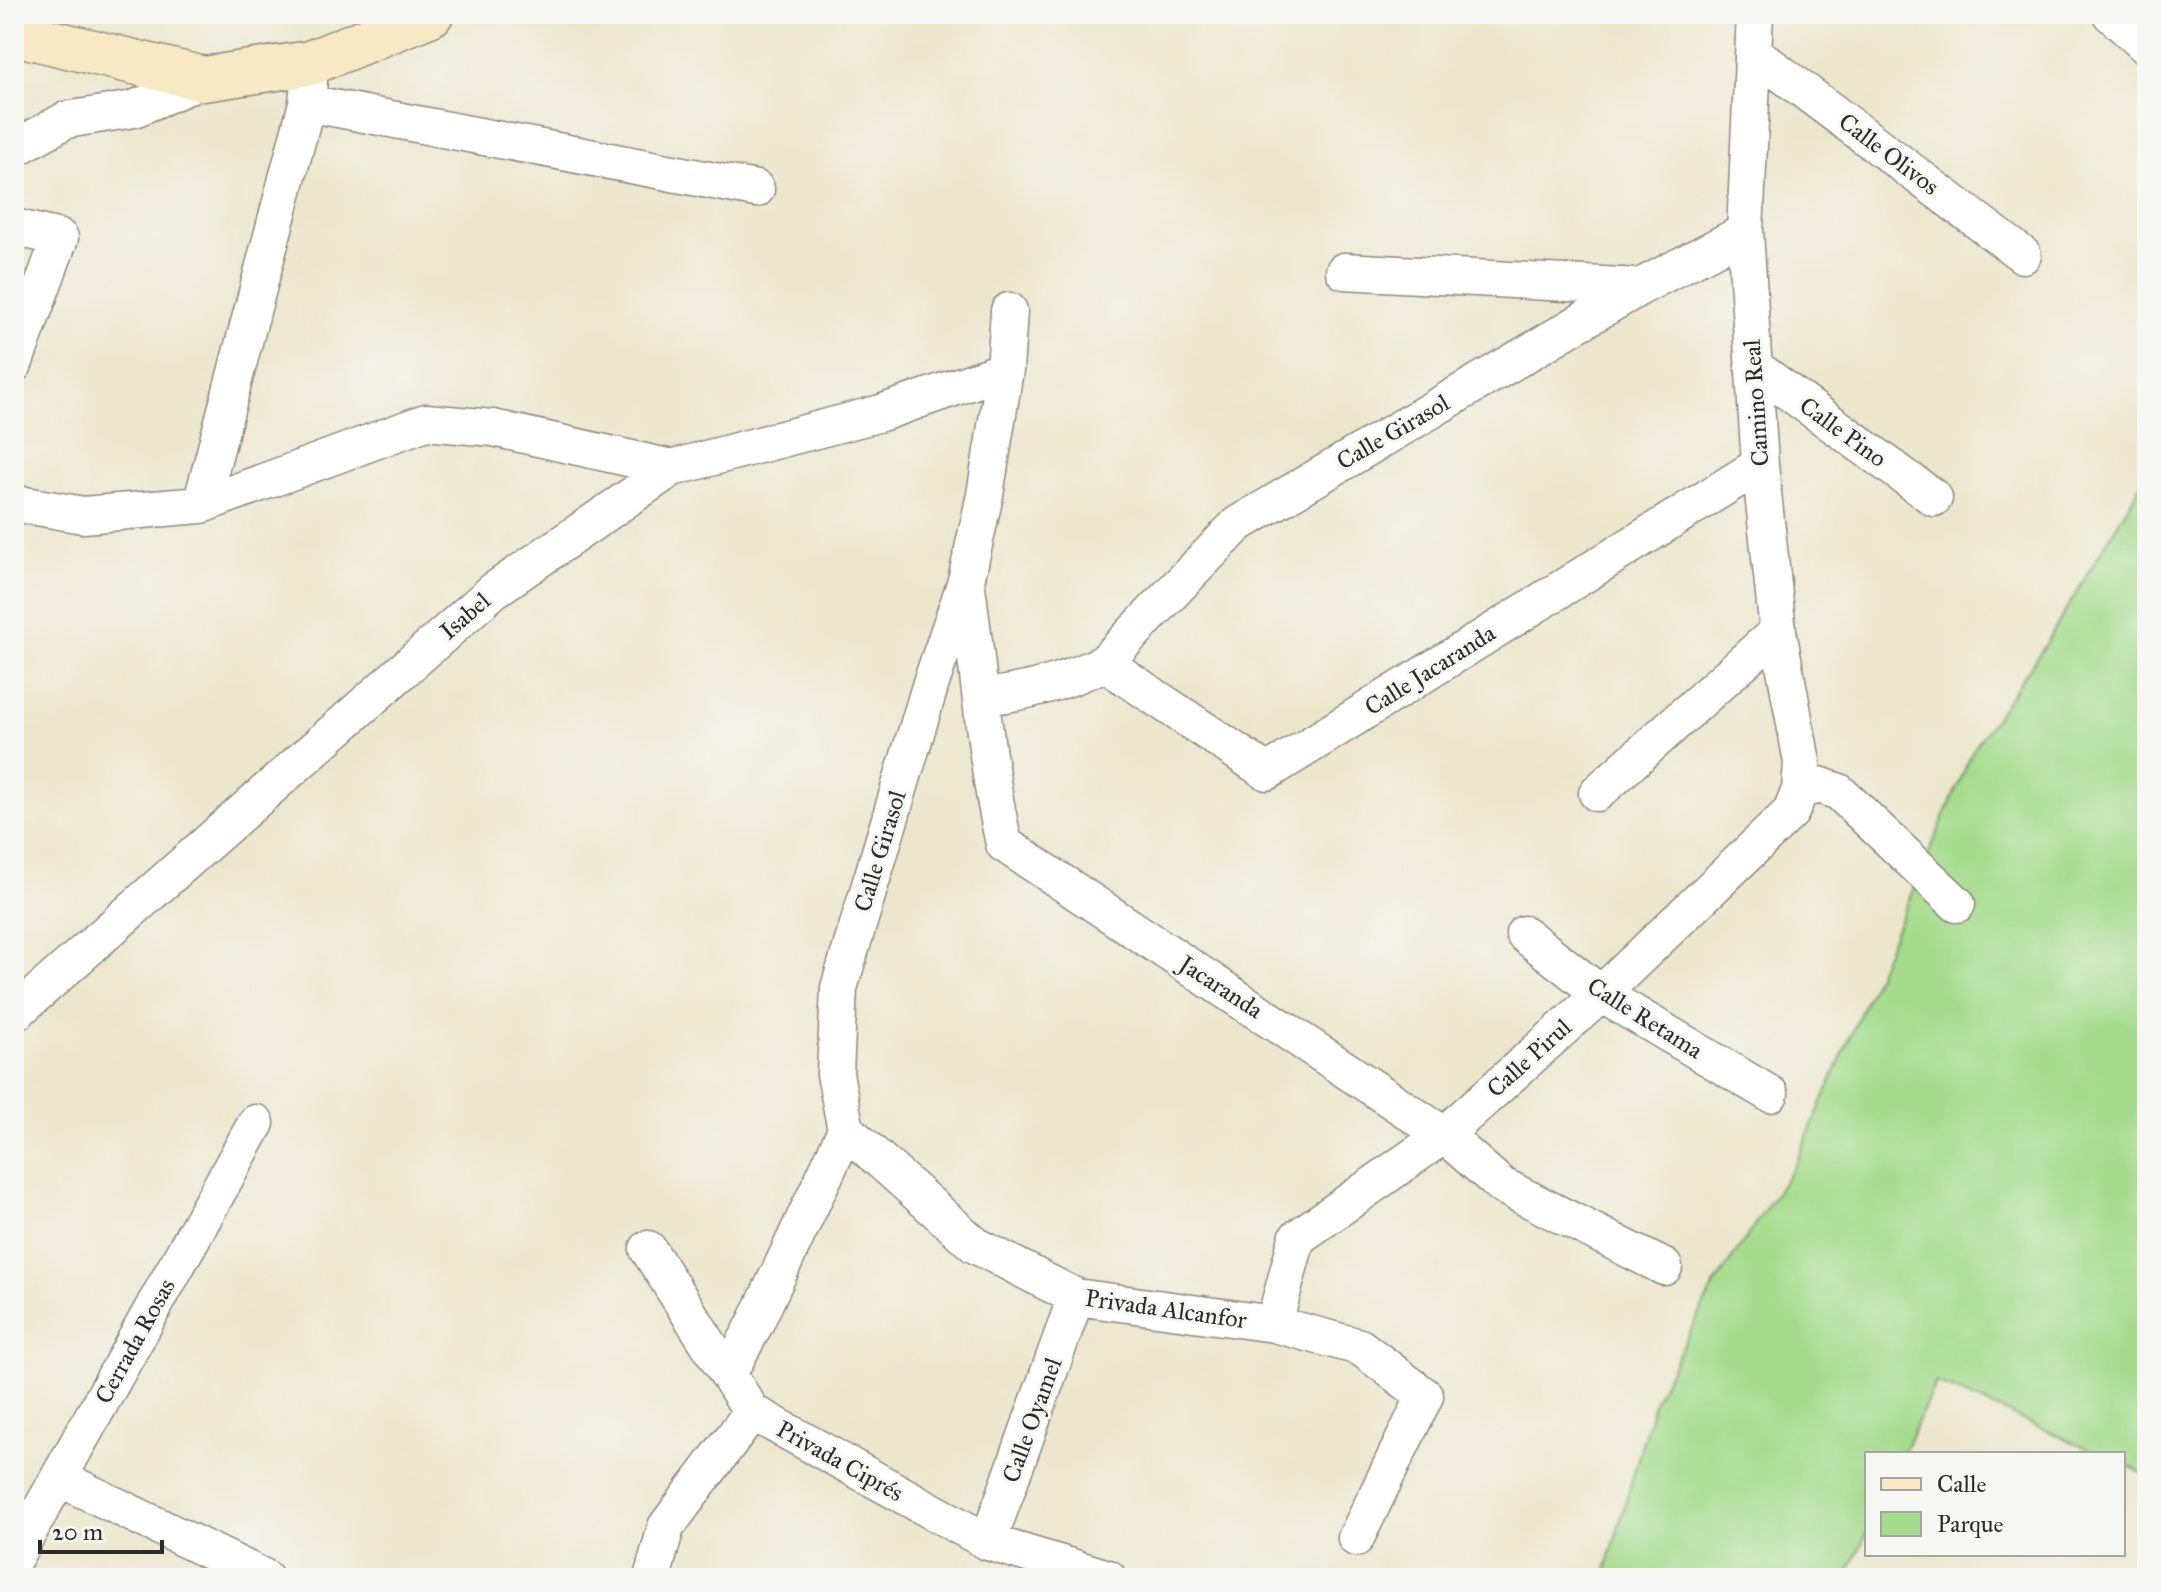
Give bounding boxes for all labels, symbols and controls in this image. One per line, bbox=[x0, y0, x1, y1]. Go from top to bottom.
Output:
street label: Calle Olivos bbox=[1833, 106, 1945, 202]
street label: Camino Real bbox=[1737, 338, 1775, 467]
street label: Calle Girasol bbox=[1331, 387, 1455, 476]
street label: Calle Pino bbox=[1794, 390, 1892, 474]
street label: Isabel bbox=[434, 586, 497, 646]
street label: Calle Jacaranda bbox=[1359, 618, 1502, 722]
street label: Calle Girasol bbox=[847, 786, 913, 915]
street label: Jacaranda bbox=[1171, 947, 1269, 1026]
street label: Calle Retama bbox=[1582, 971, 1709, 1066]
street label: Calle Pirul bbox=[1481, 1012, 1578, 1104]
street label: Cerrada Rosas bbox=[88, 1273, 182, 1409]
street label: Privada Alcanfor bbox=[1083, 1283, 1249, 1335]
street label: Calle Oyamel bbox=[996, 1353, 1069, 1487]
street label: Privada Ciprés bbox=[771, 1414, 909, 1508]
legend bbox=[1865, 1452, 2125, 1556]
text: Calle bbox=[1937, 1469, 1986, 1499]
scale bar bbox=[40, 1504, 162, 1554]
text: Parque bbox=[1937, 1509, 2004, 1539]
text: 20 m bbox=[52, 1517, 103, 1547]

